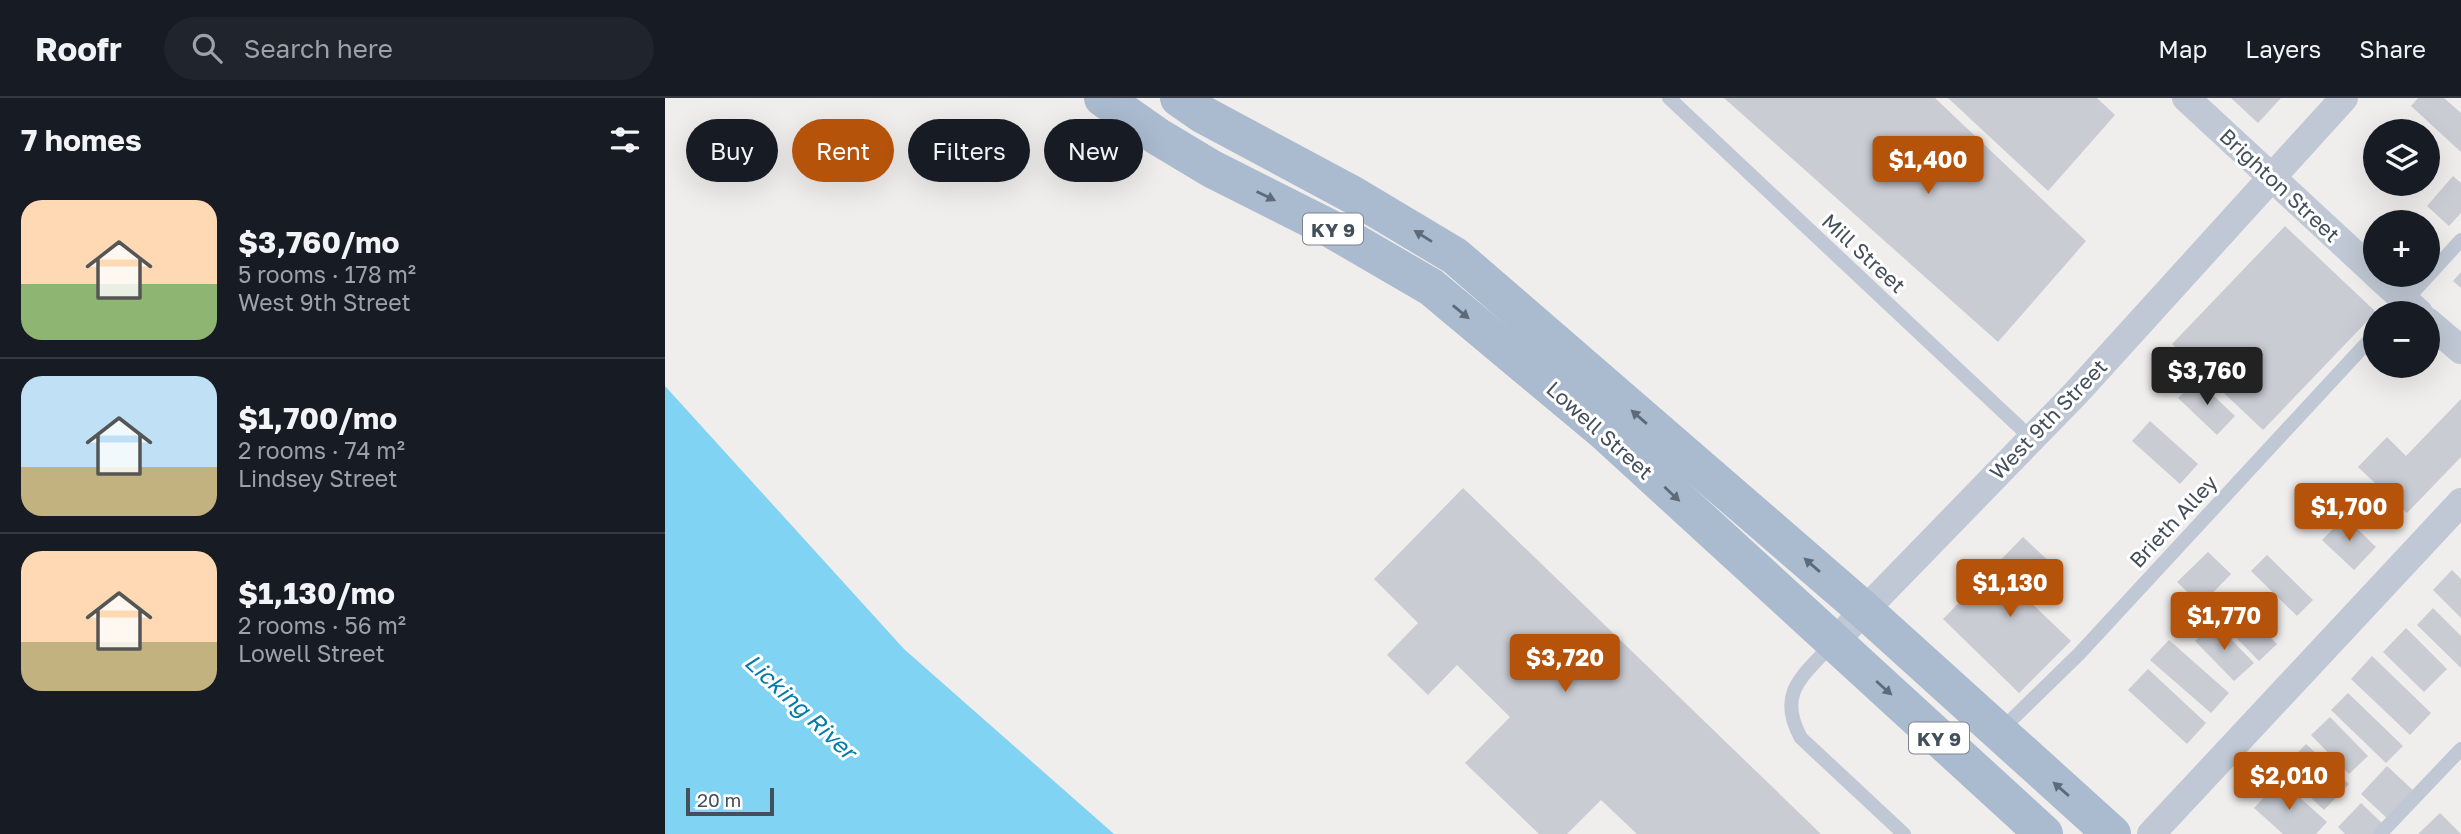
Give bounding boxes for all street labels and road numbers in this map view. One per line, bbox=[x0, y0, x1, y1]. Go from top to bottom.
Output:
street label: Brighton Street bbox=[2215, 123, 2345, 247]
street label: Mill Street bbox=[1817, 208, 1911, 298]
road number: KY 9 bbox=[1303, 214, 1363, 244]
street label: West 9th Street bbox=[1984, 353, 2112, 485]
street label: Lowell Street bbox=[1542, 376, 1658, 484]
street label: Brieth Alley bbox=[2124, 469, 2223, 573]
road number: KY 9 bbox=[1909, 722, 1969, 754]

